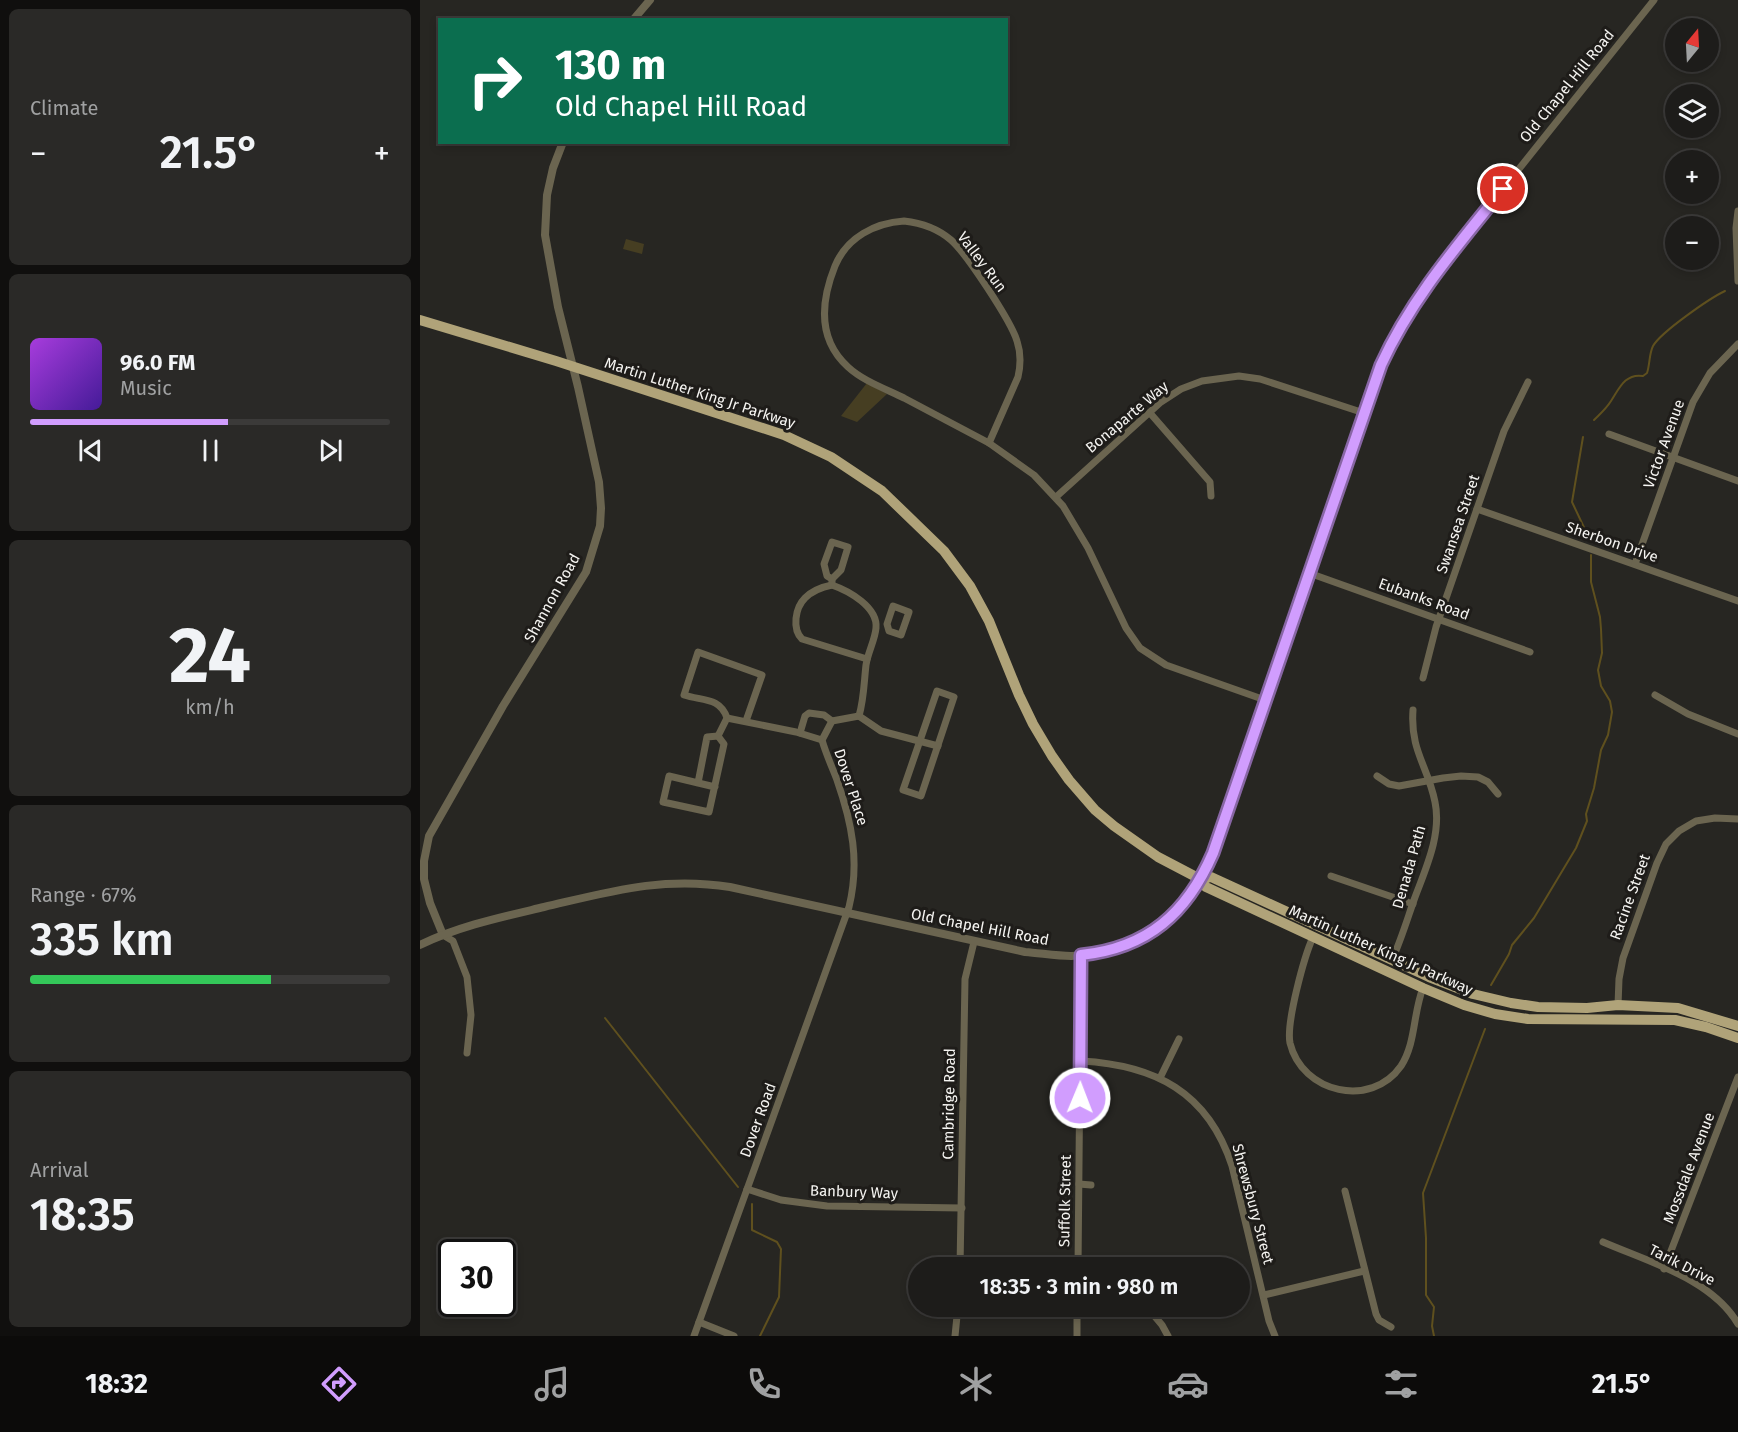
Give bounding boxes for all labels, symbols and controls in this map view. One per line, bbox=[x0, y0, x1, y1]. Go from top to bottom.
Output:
north arrow bbox=[1665, 18, 1719, 72]
map controls bbox=[1665, 18, 1719, 270]
street label: Old Chapel Hill Road bbox=[1516, 26, 1618, 146]
text: 130 m bbox=[555, 40, 666, 90]
icon: right bbox=[456, 42, 534, 120]
button: layers bbox=[1665, 84, 1719, 138]
text: Old Chapel Hill Road bbox=[555, 91, 807, 123]
text: Climate bbox=[30, 96, 98, 120]
text: 21.5° bbox=[160, 126, 260, 180]
text: − bbox=[30, 134, 47, 174]
text: + bbox=[374, 134, 390, 174]
button: + bbox=[1665, 150, 1719, 204]
pin bbox=[1477, 163, 1528, 214]
icon: arrive bbox=[1486, 172, 1519, 205]
button: − bbox=[1665, 216, 1719, 270]
street label: Valley Run bbox=[954, 228, 1010, 296]
text: 96.0 FM bbox=[120, 349, 195, 376]
street label: Martin Luther King Jr Parkway bbox=[602, 354, 798, 433]
text: Music bbox=[120, 376, 172, 400]
street label: Bonaparte Way bbox=[1082, 377, 1172, 457]
street label: Victor Avenue bbox=[1640, 397, 1688, 491]
icon: previous bbox=[74, 434, 107, 467]
icon: pause bbox=[194, 434, 227, 467]
icon: next bbox=[314, 434, 347, 467]
street label: Swansea Street bbox=[1433, 472, 1484, 576]
street label: Sherbon Drive bbox=[1563, 518, 1661, 566]
street label: Shannon Road bbox=[520, 550, 584, 646]
street label: Eubanks Road bbox=[1376, 574, 1472, 624]
text: 24 bbox=[169, 609, 251, 703]
text: km/h bbox=[185, 695, 235, 719]
street label: Dover Place bbox=[830, 746, 872, 828]
street label: Denada Path bbox=[1388, 823, 1430, 911]
street label: Racine Street bbox=[1606, 851, 1654, 942]
text: Range · 67% bbox=[30, 883, 137, 907]
street label: Martin Luther King Jr Parkway bbox=[1286, 901, 1476, 999]
street label: Old Chapel Hill Road bbox=[910, 905, 1050, 949]
text: 335 km bbox=[30, 913, 174, 967]
street label: Cambridge Road bbox=[939, 1048, 959, 1160]
position arrow bbox=[1048, 1066, 1112, 1130]
street label: Dover Road bbox=[736, 1080, 780, 1160]
street label: Mossdale Avenue bbox=[1660, 1110, 1718, 1226]
street label: Shrewsbury Street bbox=[1228, 1142, 1278, 1267]
street label: Suffolk Street bbox=[1055, 1154, 1075, 1247]
text: Arrival bbox=[30, 1158, 89, 1182]
street label: Banbury Way bbox=[810, 1181, 899, 1203]
text: 18:35 bbox=[30, 1188, 135, 1242]
speed limit sign: 30 bbox=[438, 1239, 516, 1317]
street label: Tarik Drive bbox=[1646, 1241, 1718, 1289]
text: 18:35 · 3 min · 980 m bbox=[979, 1273, 1179, 1300]
icon: directions bbox=[318, 1363, 360, 1405]
icon: music bbox=[531, 1363, 573, 1405]
icon: phone bbox=[743, 1363, 785, 1405]
icon: climate bbox=[955, 1363, 997, 1405]
icon: car bbox=[1167, 1363, 1209, 1405]
icon: filters bbox=[1380, 1363, 1422, 1405]
text: 18:32 bbox=[85, 1368, 148, 1400]
text: 21.5° bbox=[1592, 1368, 1653, 1400]

